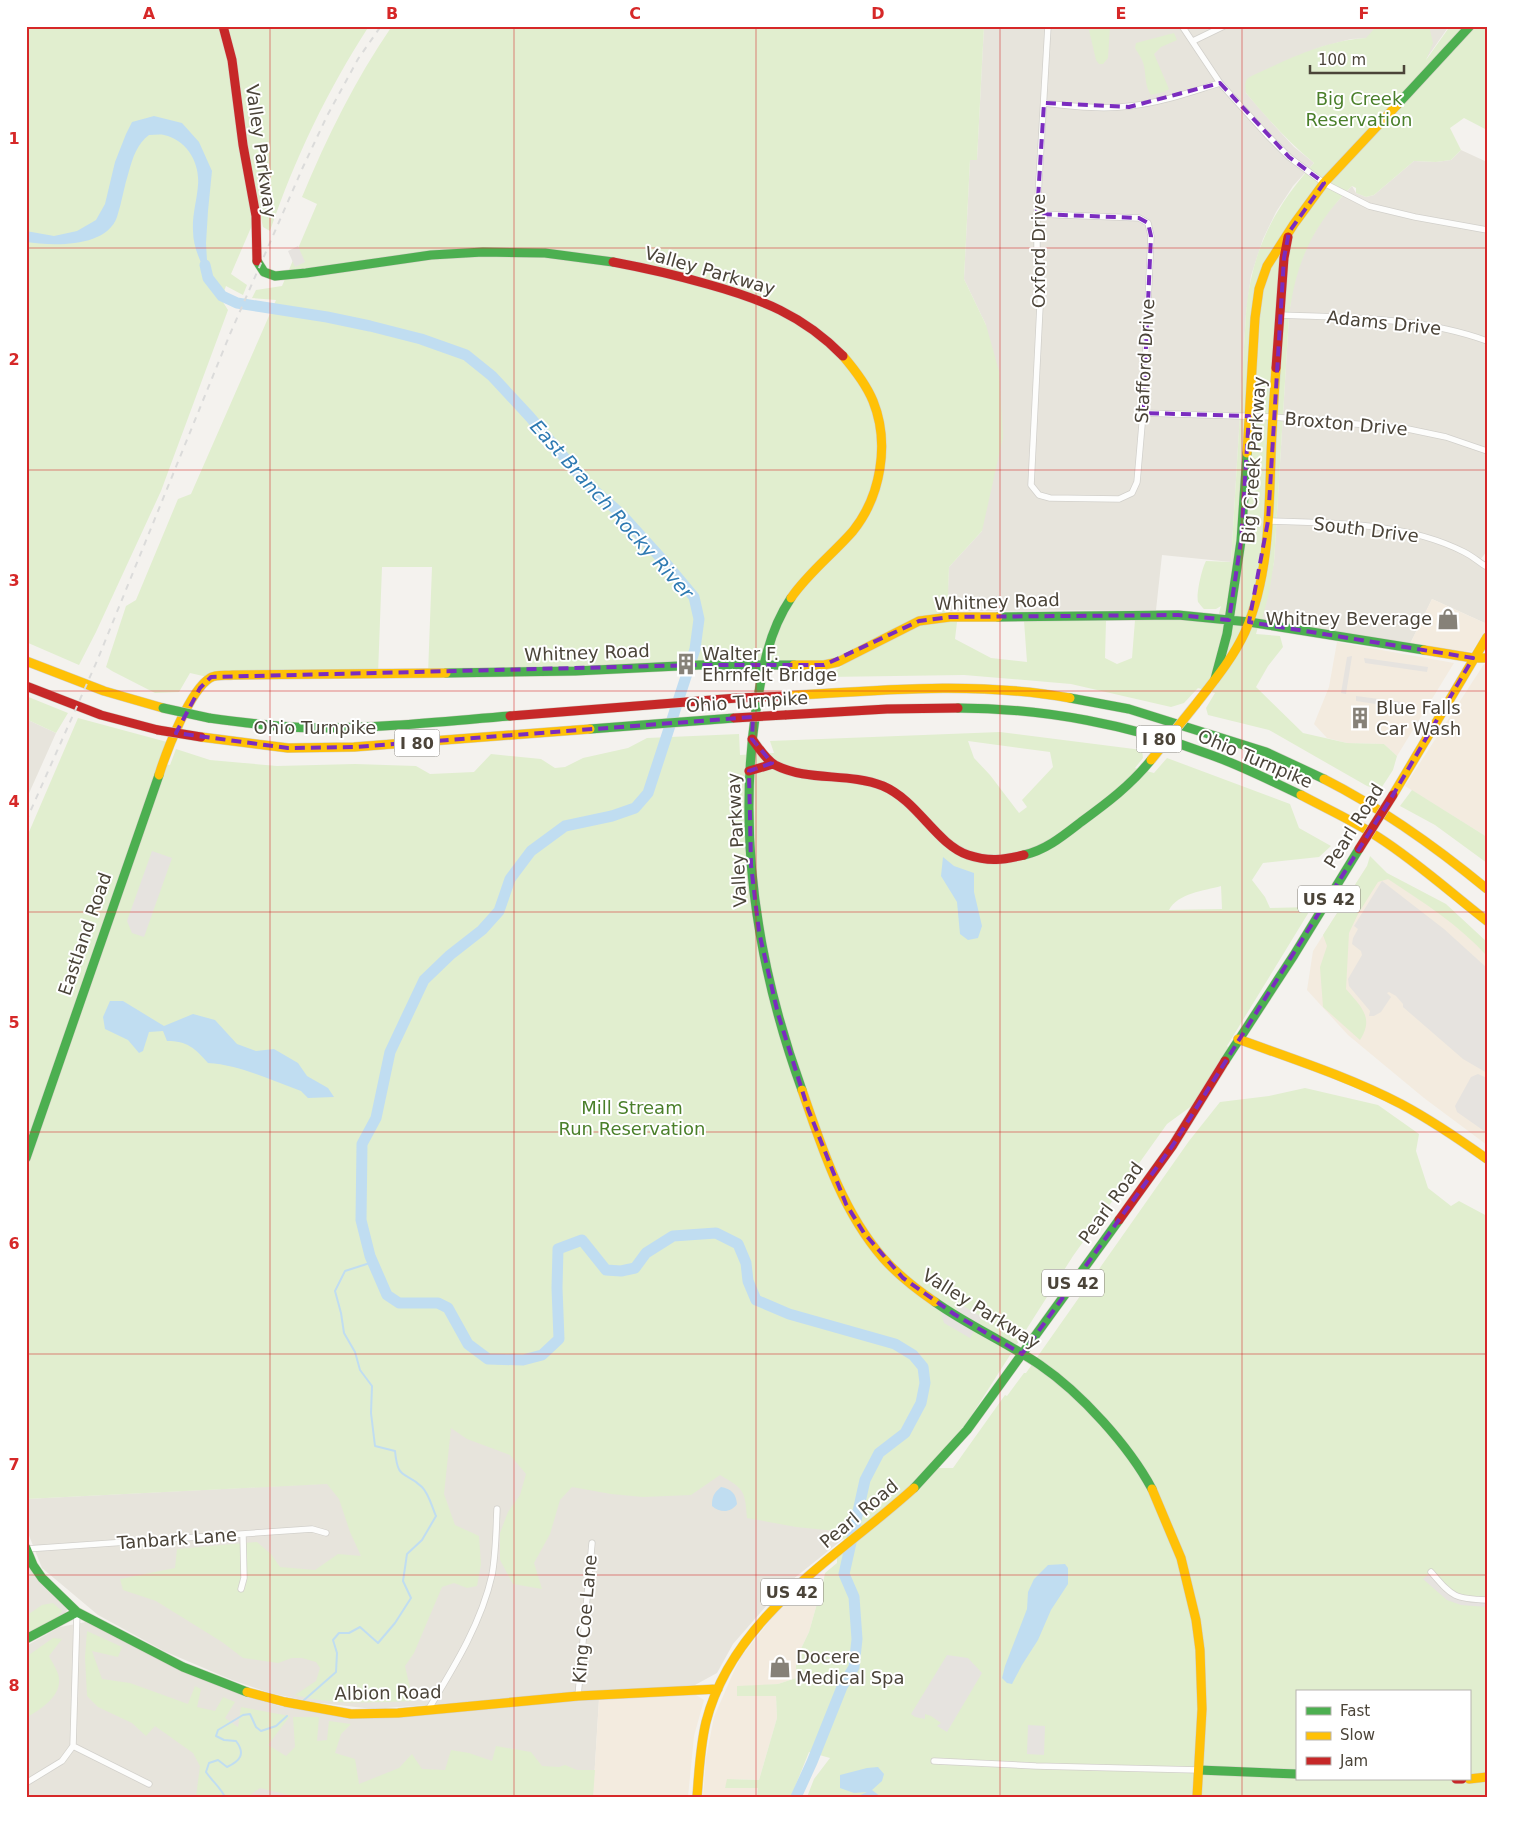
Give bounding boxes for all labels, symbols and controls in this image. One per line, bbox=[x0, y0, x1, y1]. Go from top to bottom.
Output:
text: A bbox=[143, 4, 156, 23]
text: B bbox=[386, 4, 398, 23]
text: C bbox=[629, 4, 641, 23]
text: D bbox=[871, 4, 885, 23]
text: E bbox=[1116, 4, 1126, 23]
text: F bbox=[1359, 4, 1369, 23]
scale bar bbox=[1310, 42, 1404, 74]
text: 100 m bbox=[1318, 51, 1366, 69]
street label: Valley Parkway bbox=[242, 83, 281, 219]
park label: Big Creek Reservation bbox=[1306, 88, 1412, 130]
text: 1 bbox=[8, 129, 20, 148]
street label: Oxford Drive bbox=[1028, 194, 1049, 308]
street label: Valley Parkway bbox=[643, 242, 778, 299]
street label: Stafford Drive bbox=[1131, 298, 1158, 424]
street label: Adams Drive bbox=[1326, 306, 1442, 339]
text: 2 bbox=[8, 350, 20, 369]
street label: Big Creek Parkway bbox=[1237, 375, 1270, 544]
street label: Broxton Drive bbox=[1284, 408, 1409, 439]
water label: East Branch Rocky River bbox=[526, 415, 699, 604]
street label: South Drive bbox=[1312, 513, 1420, 546]
text: 3 bbox=[8, 571, 20, 590]
street label: Whitney Road bbox=[934, 589, 1060, 614]
shop icon: Whitney Beverage bbox=[1435, 606, 1461, 632]
place label: Whitney Beverage bbox=[1266, 608, 1432, 629]
street label: Whitney Road bbox=[524, 640, 650, 665]
place label: Walter F. Ehrnfelt Bridge bbox=[702, 643, 837, 685]
building icon: Walter F. Ehrnfelt Bridge bbox=[673, 651, 699, 677]
street label: Ohio Turnpike bbox=[685, 687, 809, 716]
place label: Blue Falls Car Wash bbox=[1376, 697, 1461, 739]
building icon: Blue Falls Car Wash bbox=[1347, 705, 1373, 731]
street label: Ohio Turnpike bbox=[254, 717, 376, 738]
street label: Ohio Turnpike bbox=[1195, 725, 1316, 792]
road number: I 80 bbox=[1136, 726, 1182, 752]
road number: I 80 bbox=[394, 730, 440, 756]
street label: Valley Parkway bbox=[722, 772, 751, 908]
street label: Pearl Road bbox=[1319, 780, 1388, 872]
text: 4 bbox=[8, 792, 20, 811]
street label: Eastland Road bbox=[54, 870, 115, 998]
road number: US 42 bbox=[1298, 886, 1360, 912]
text: 5 bbox=[8, 1013, 20, 1032]
park label: Mill Stream Run Reservation bbox=[558, 1097, 706, 1139]
street label: Pearl Road bbox=[1074, 1158, 1147, 1248]
text: 6 bbox=[8, 1234, 20, 1253]
street label: Valley Parkway bbox=[919, 1264, 1044, 1353]
road number: US 42 bbox=[1042, 1270, 1104, 1296]
text: 7 bbox=[8, 1455, 20, 1474]
street label: Pearl Road bbox=[815, 1475, 902, 1552]
street label: Tanbark Lane bbox=[115, 1524, 238, 1553]
street label: King Coe Lane bbox=[568, 1554, 601, 1684]
road number: US 42 bbox=[761, 1578, 823, 1605]
place label: Docere Medical Spa bbox=[796, 1646, 905, 1688]
shop icon: Docere Medical Spa bbox=[767, 1654, 793, 1680]
text: 8 bbox=[8, 1676, 20, 1695]
street label: Albion Road bbox=[334, 1681, 442, 1704]
legend bbox=[1296, 1690, 1470, 1780]
text: Fast bbox=[1340, 1702, 1370, 1720]
text: Slow bbox=[1340, 1726, 1375, 1744]
text: Jam bbox=[1339, 1752, 1368, 1770]

